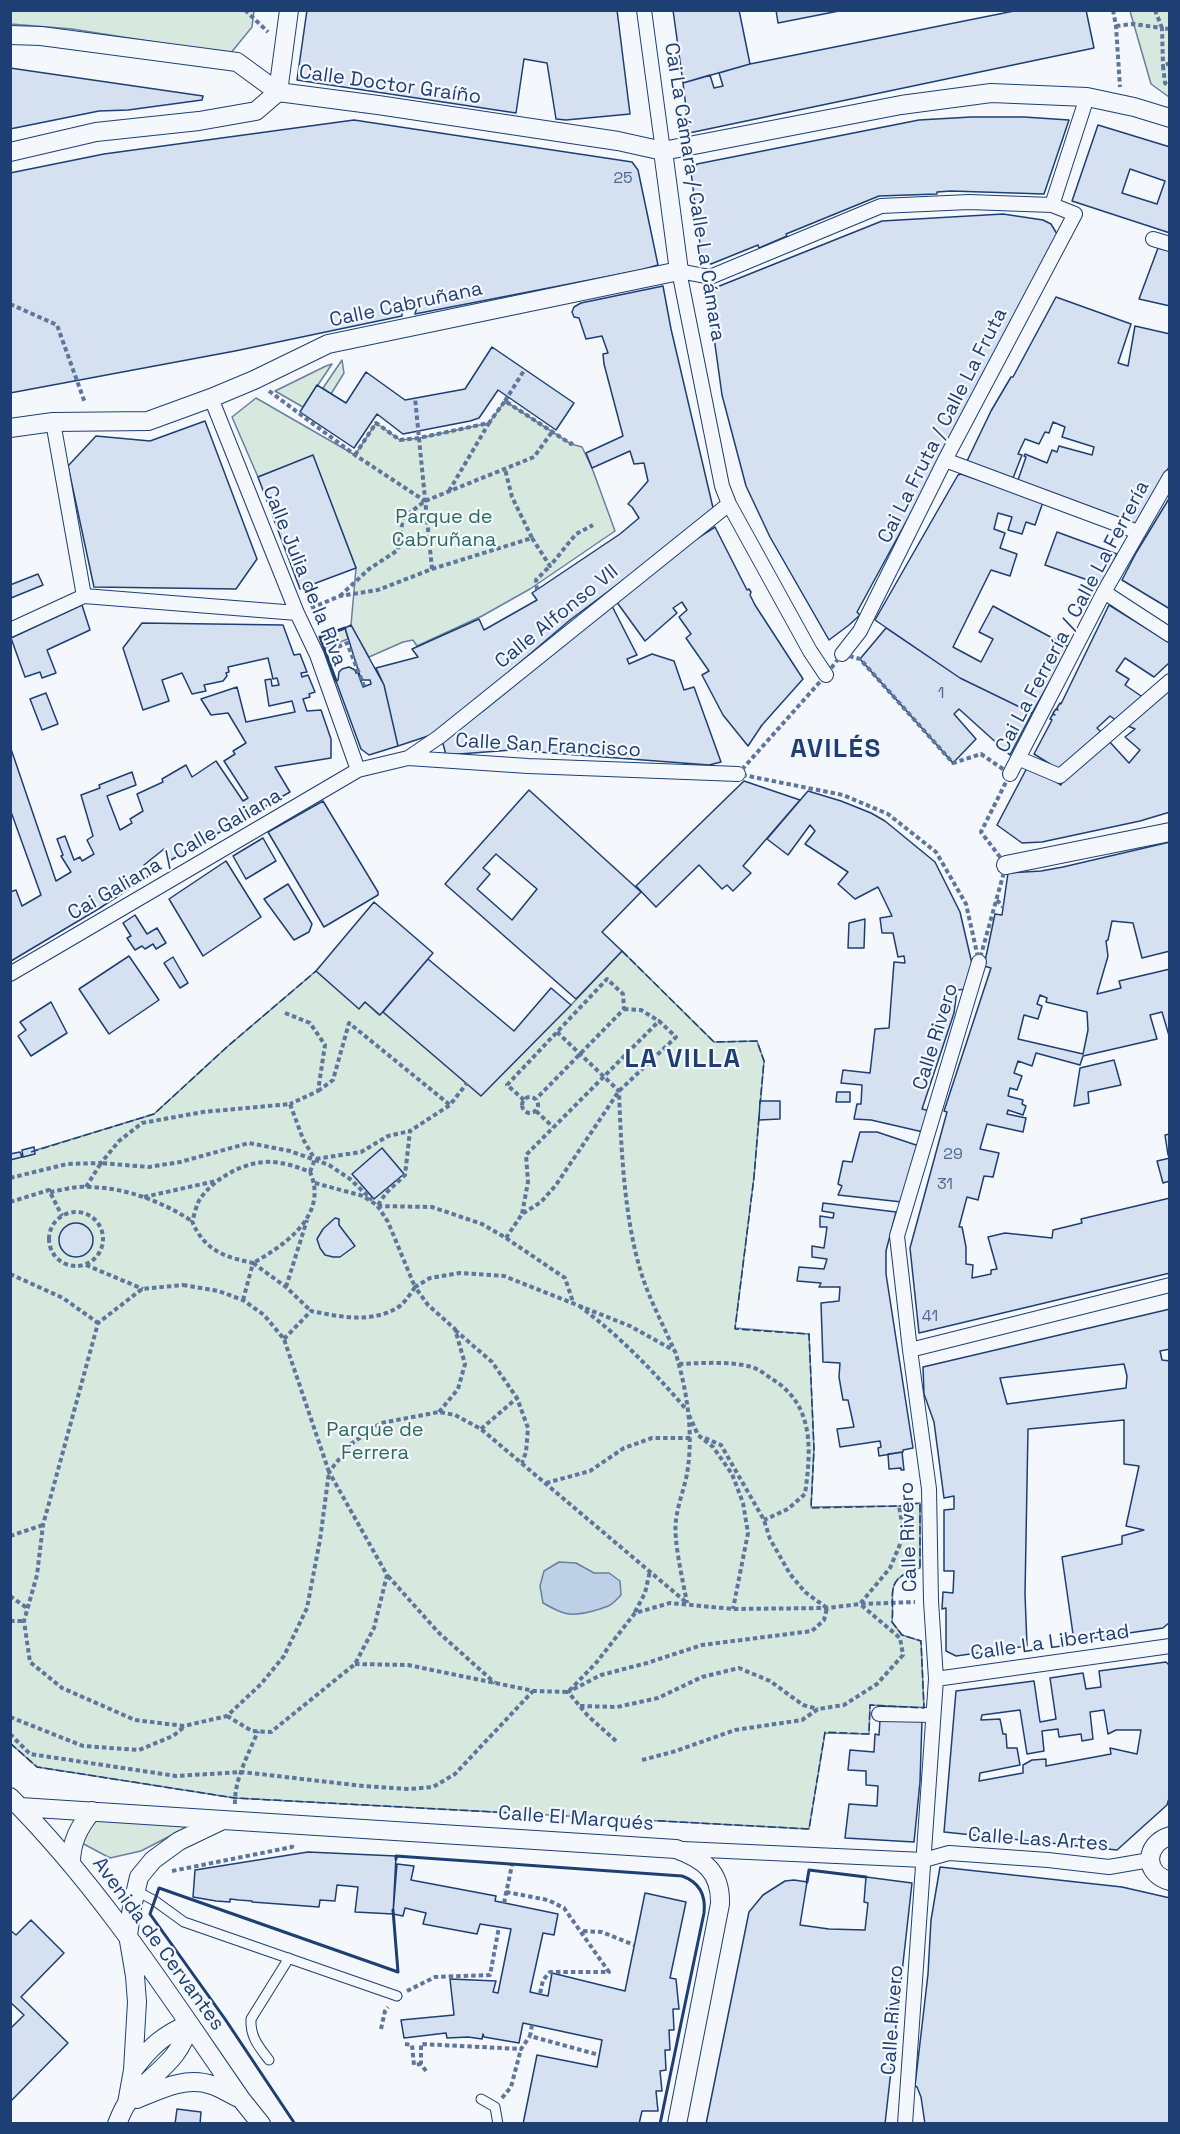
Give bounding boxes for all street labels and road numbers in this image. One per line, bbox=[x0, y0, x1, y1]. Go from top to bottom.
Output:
street label: Cai La Cámara / Calle La Cámara bbox=[659, 41, 729, 343]
street label: Calle Doctor Graíño bbox=[297, 60, 483, 110]
street label: Calle Cabruñana bbox=[327, 277, 485, 333]
street label: Cai La Fruta / Calle La Fruta bbox=[873, 304, 1013, 548]
street label: Cai La Ferrería / Calle La Ferrería bbox=[991, 477, 1155, 757]
street label: Calle Julia de la Riva bbox=[257, 482, 351, 670]
street label: Calle Alfonso VII bbox=[490, 560, 624, 674]
street label: Calle San Francisco bbox=[455, 729, 641, 763]
street label: Cai Galiana / Calle Galiana bbox=[64, 784, 286, 926]
street label: Calle Rivero bbox=[908, 981, 964, 1093]
street label: Calle Rivero bbox=[895, 1481, 923, 1593]
street label: Calle La Libertad bbox=[969, 1620, 1131, 1666]
street label: Calle El Marqués bbox=[497, 1802, 655, 1836]
street label: Calle Las Artes bbox=[967, 1823, 1109, 1857]
street label: Avenida de Cervantes bbox=[87, 1853, 229, 2035]
street label: Calle Rivero bbox=[877, 1964, 909, 2076]

